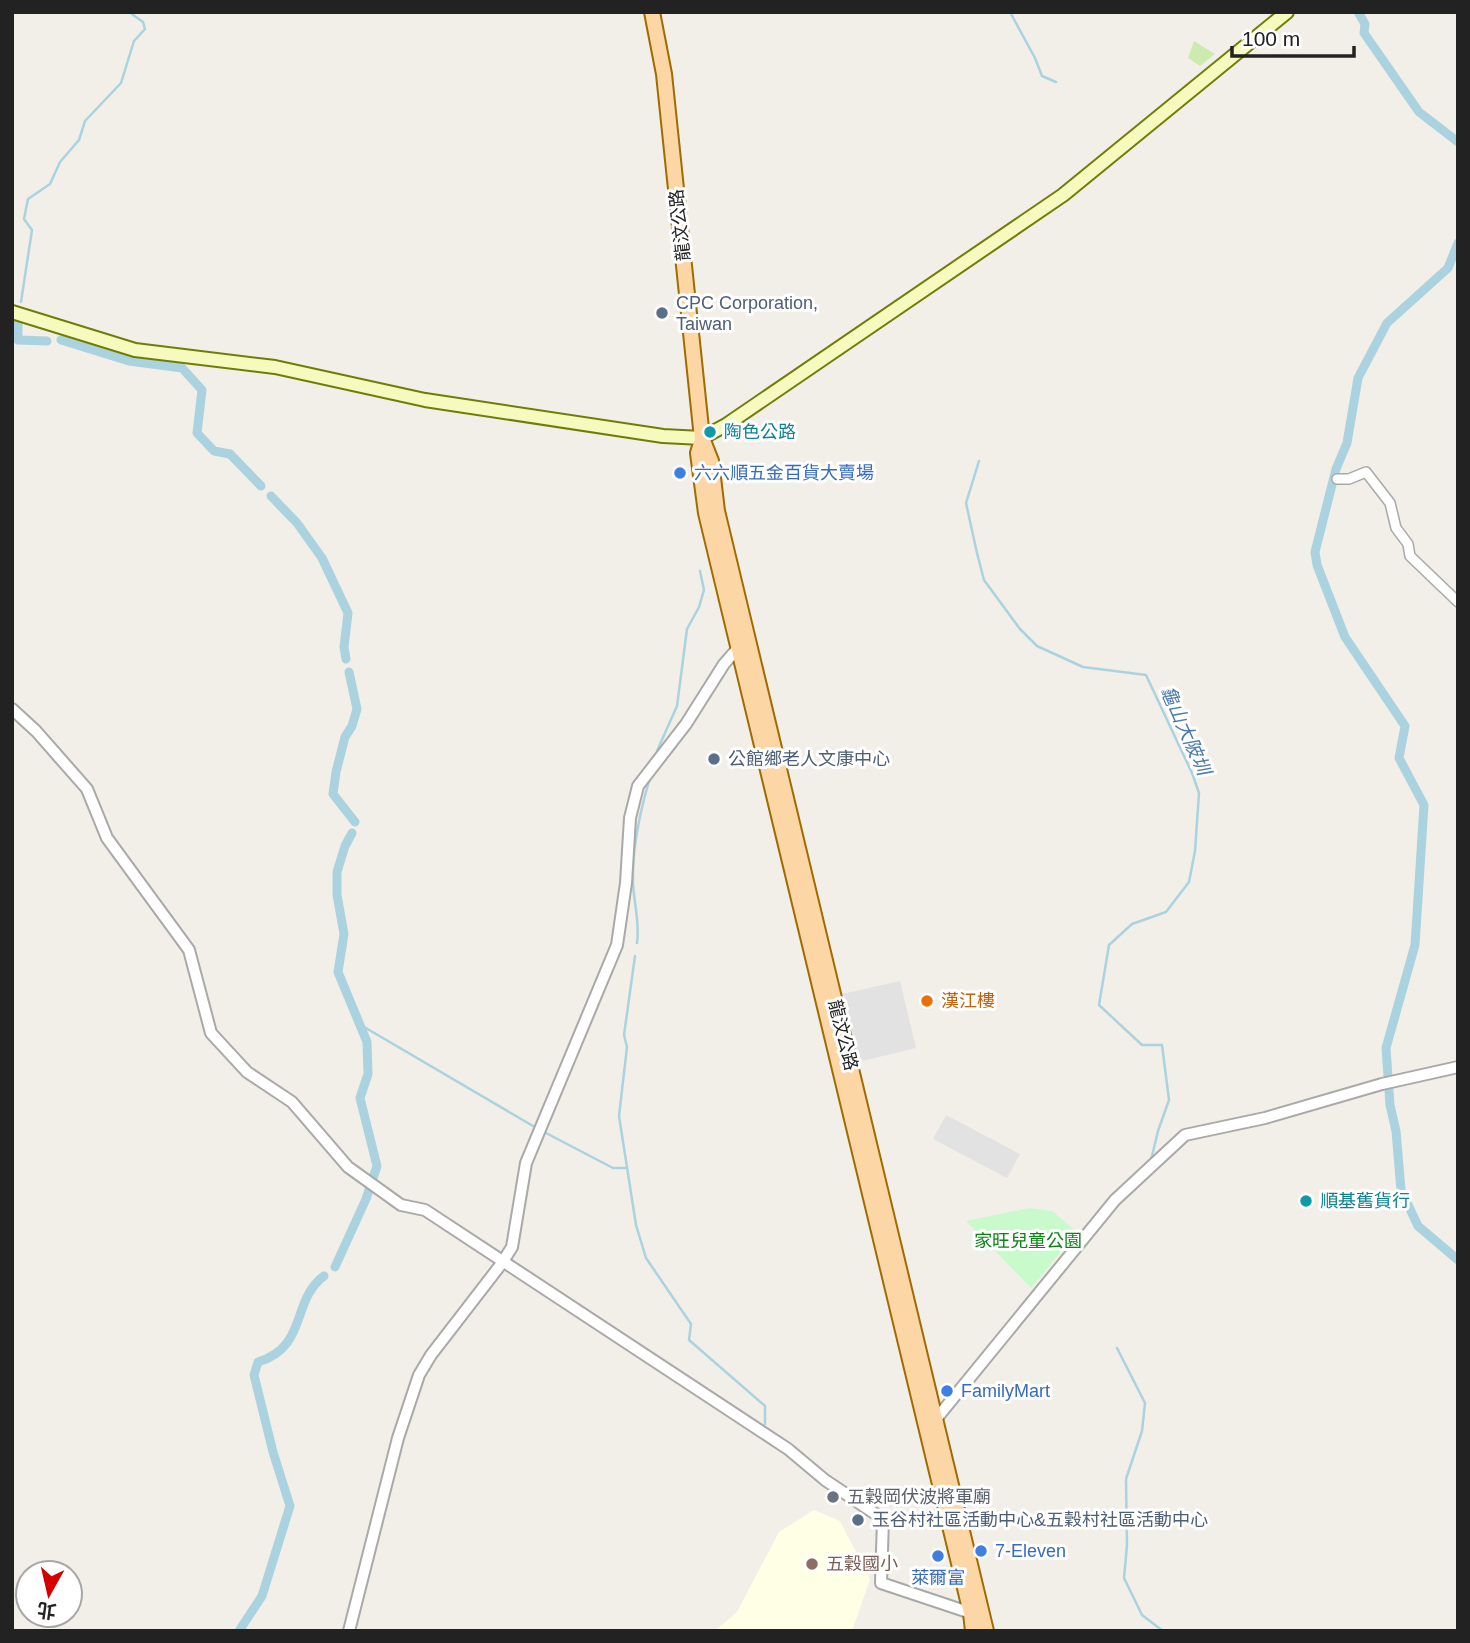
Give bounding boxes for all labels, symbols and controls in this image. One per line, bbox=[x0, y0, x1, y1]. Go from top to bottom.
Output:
scale bar bbox=[1232, 14, 1354, 58]
text: 100 m bbox=[1242, 27, 1300, 50]
street label: 龍汶公路 bbox=[666, 188, 694, 262]
place label: CPC Corporation, Taiwan bbox=[676, 293, 818, 334]
marker: CPC Corporation, Taiwan bbox=[654, 305, 670, 321]
place label: 陶色公路 bbox=[724, 422, 796, 442]
marker: 陶色公路 bbox=[702, 424, 718, 440]
place label: 六六順五金百貨大賣場 bbox=[694, 463, 874, 483]
marker: 六六順五金百貨大賣場 bbox=[672, 465, 688, 481]
water label: 龜山大陂圳 bbox=[1157, 683, 1216, 781]
place label: 公館鄉老人文康中心 bbox=[728, 749, 890, 769]
marker: 公館鄉老人文康中心 bbox=[706, 751, 722, 767]
place label: 漢江樓 bbox=[941, 991, 995, 1011]
marker: 漢江樓 bbox=[919, 993, 935, 1009]
street label: 龍汶公路 bbox=[825, 998, 861, 1072]
place label: 順基舊貨行 bbox=[1320, 1191, 1410, 1211]
marker: 順基舊貨行 bbox=[1298, 1193, 1314, 1209]
park label: 家旺兒童公園 bbox=[974, 1231, 1082, 1251]
place label: FamilyMart bbox=[961, 1381, 1050, 1401]
marker: FamilyMart bbox=[939, 1383, 955, 1399]
place label: 五穀岡伏波將軍廟 bbox=[847, 1487, 991, 1507]
marker: 五穀岡伏波將軍廟 bbox=[825, 1489, 841, 1505]
place label: 玉谷村社區活動中心&五穀村社區活動中心 bbox=[872, 1510, 1208, 1530]
marker: 玉谷村社區活動中心&五穀村社區活動中心 bbox=[850, 1512, 866, 1528]
place label: 7-Eleven bbox=[995, 1541, 1066, 1561]
marker: 7-Eleven bbox=[973, 1543, 989, 1559]
marker: 萊爾富 bbox=[930, 1548, 946, 1564]
place label: 五穀國小 bbox=[826, 1554, 898, 1574]
marker: 五穀國小 bbox=[804, 1556, 820, 1572]
north arrow bbox=[14, 1559, 84, 1629]
place label: 萊爾富 bbox=[911, 1568, 965, 1588]
text: 北 bbox=[36, 1599, 58, 1622]

